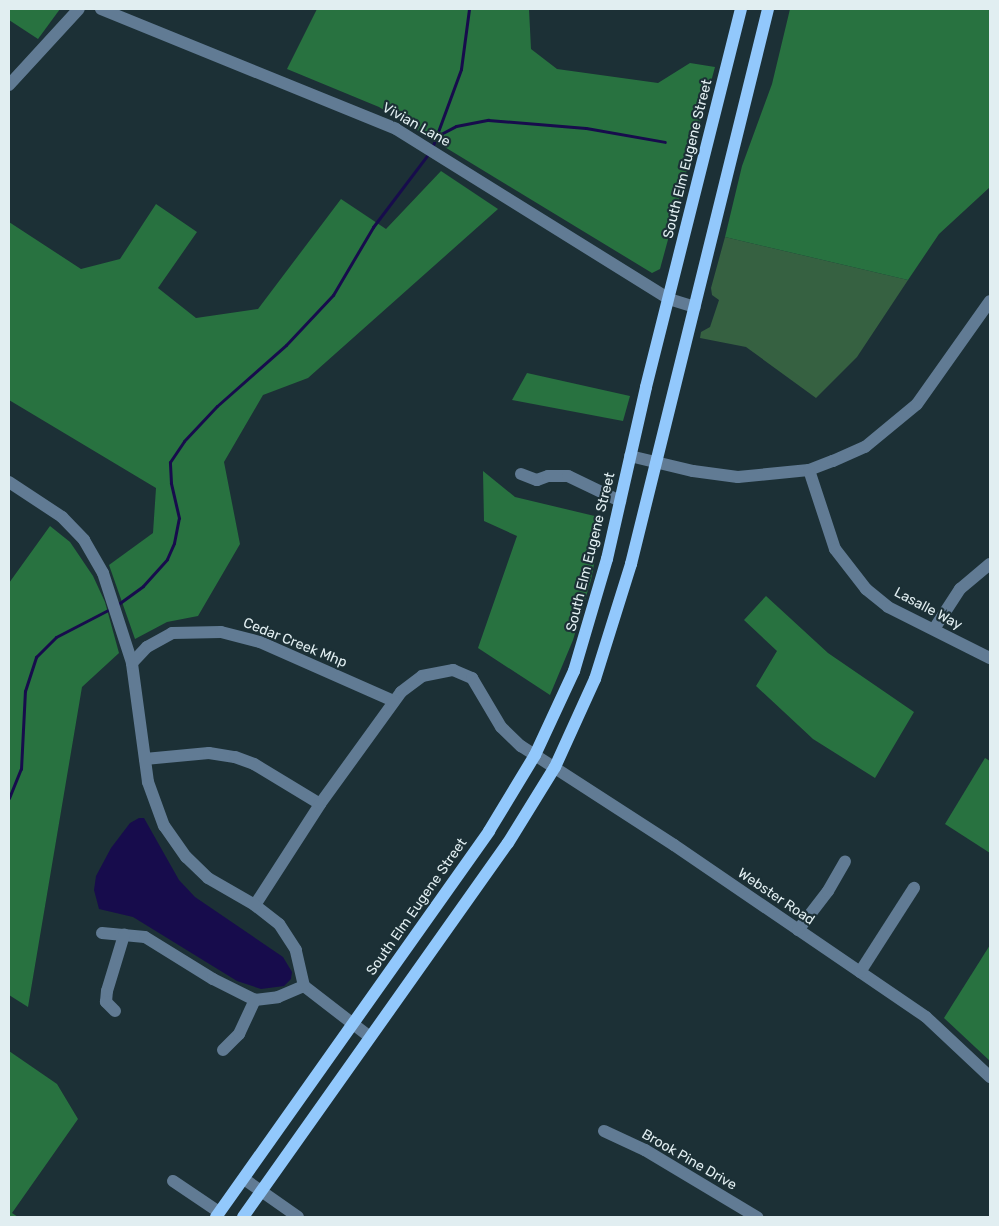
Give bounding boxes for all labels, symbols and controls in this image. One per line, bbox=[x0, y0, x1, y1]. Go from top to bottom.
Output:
street label: South Elm Eugene Street bbox=[660, 78, 716, 240]
street label: Vivian Lane bbox=[379, 99, 453, 151]
street label: South Elm Eugene Street bbox=[563, 471, 619, 633]
street label: Lasalle Way bbox=[891, 584, 965, 634]
street label: Cedar Creek Mhp bbox=[240, 614, 350, 672]
street label: South Elm Eugene Street bbox=[363, 835, 471, 979]
street label: Webster Road bbox=[734, 865, 818, 929]
street label: Brook Pine Drive bbox=[638, 1126, 740, 1194]

